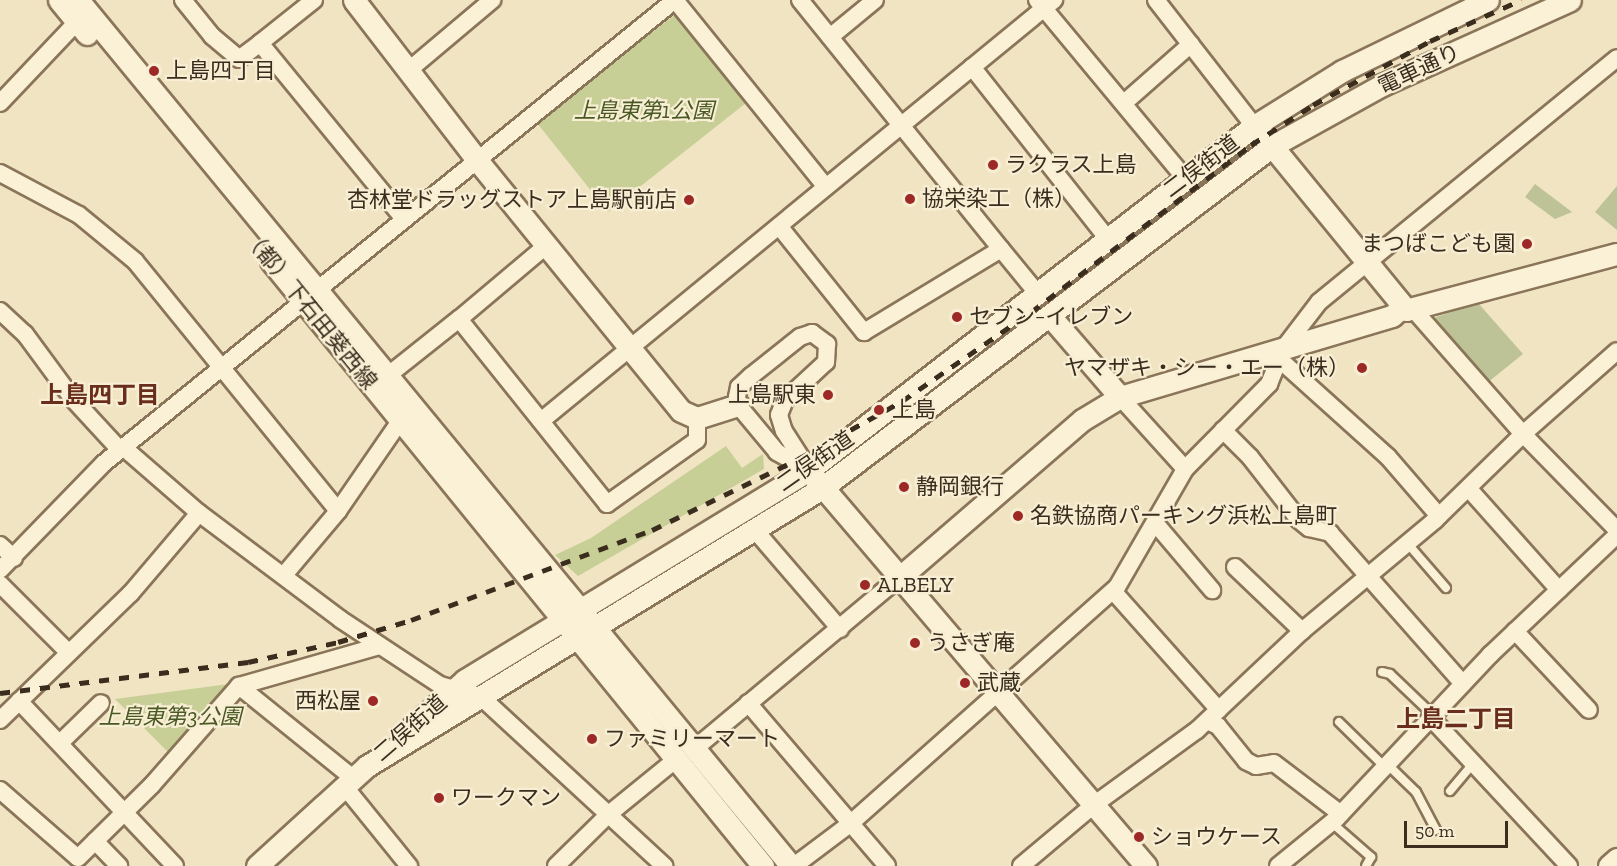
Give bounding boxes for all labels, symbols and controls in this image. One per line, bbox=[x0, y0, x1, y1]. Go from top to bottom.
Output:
street label: 電車通り bbox=[1374, 38, 1464, 100]
place label: 上島四丁目 bbox=[166, 58, 276, 84]
marker: 上島四丁目 bbox=[147, 64, 161, 78]
park label: 上島東第1公園 bbox=[574, 98, 714, 124]
street label: 二俣街道 bbox=[1158, 129, 1244, 203]
place label: ラクラス上島 bbox=[1005, 152, 1137, 178]
marker: ラクラス上島 bbox=[986, 158, 1000, 172]
place label: 協栄染工（株） bbox=[922, 186, 1076, 212]
place label: 杏林堂ドラッグストア上島駅前店 bbox=[347, 187, 677, 213]
marker: 協栄染工（株） bbox=[903, 192, 917, 206]
marker: 杏林堂ドラッグストア上島駅前店 bbox=[682, 193, 696, 207]
street label: （都）下石田葵西線 bbox=[237, 224, 383, 394]
place label: まつばこども園 bbox=[1361, 231, 1515, 257]
marker: まつばこども園 bbox=[1520, 237, 1534, 251]
place label: セブン−イレブン bbox=[969, 304, 1133, 330]
marker: セブン−イレブン bbox=[950, 310, 964, 324]
place label: ヤマザキ・シー・エー（株） bbox=[1064, 355, 1350, 381]
marker: ヤマザキ・シー・エー（株） bbox=[1355, 361, 1369, 375]
district label: 上島四丁目 bbox=[40, 381, 160, 409]
place label: 上島駅東 bbox=[728, 382, 816, 408]
marker: 上島駅東 bbox=[821, 388, 835, 402]
place label: 上島 bbox=[892, 397, 936, 423]
marker: 上島 bbox=[870, 401, 888, 419]
street label: 二俣街道 bbox=[771, 425, 859, 497]
place label: 静岡銀行 bbox=[916, 474, 1004, 500]
marker: 静岡銀行 bbox=[897, 480, 911, 494]
place label: 名鉄協商パーキング浜松上島町 bbox=[1030, 503, 1338, 529]
marker: 名鉄協商パーキング浜松上島町 bbox=[1011, 509, 1025, 523]
place label: ALBELY bbox=[877, 572, 954, 598]
marker: ALBELY bbox=[858, 578, 872, 592]
place label: うさぎ庵 bbox=[927, 630, 1015, 656]
marker: うさぎ庵 bbox=[908, 636, 922, 650]
place label: 武蔵 bbox=[977, 670, 1021, 696]
marker: 武蔵 bbox=[958, 676, 972, 690]
place label: 西松屋 bbox=[295, 688, 361, 714]
street label: 二俣街道 bbox=[368, 689, 452, 767]
marker: 西松屋 bbox=[366, 694, 380, 708]
park label: 上島東第3公園 bbox=[98, 704, 242, 730]
district label: 上島二丁目 bbox=[1396, 705, 1516, 733]
place label: ファミリーマート bbox=[604, 726, 780, 752]
marker: ファミリーマート bbox=[585, 732, 599, 746]
place label: ワークマン bbox=[451, 785, 561, 811]
marker: ワークマン bbox=[432, 791, 446, 805]
scale bar bbox=[1407, 809, 1510, 847]
text: 50 m bbox=[1415, 820, 1454, 842]
place label: ショウケース bbox=[1151, 824, 1283, 850]
marker: ショウケース bbox=[1132, 830, 1146, 844]

